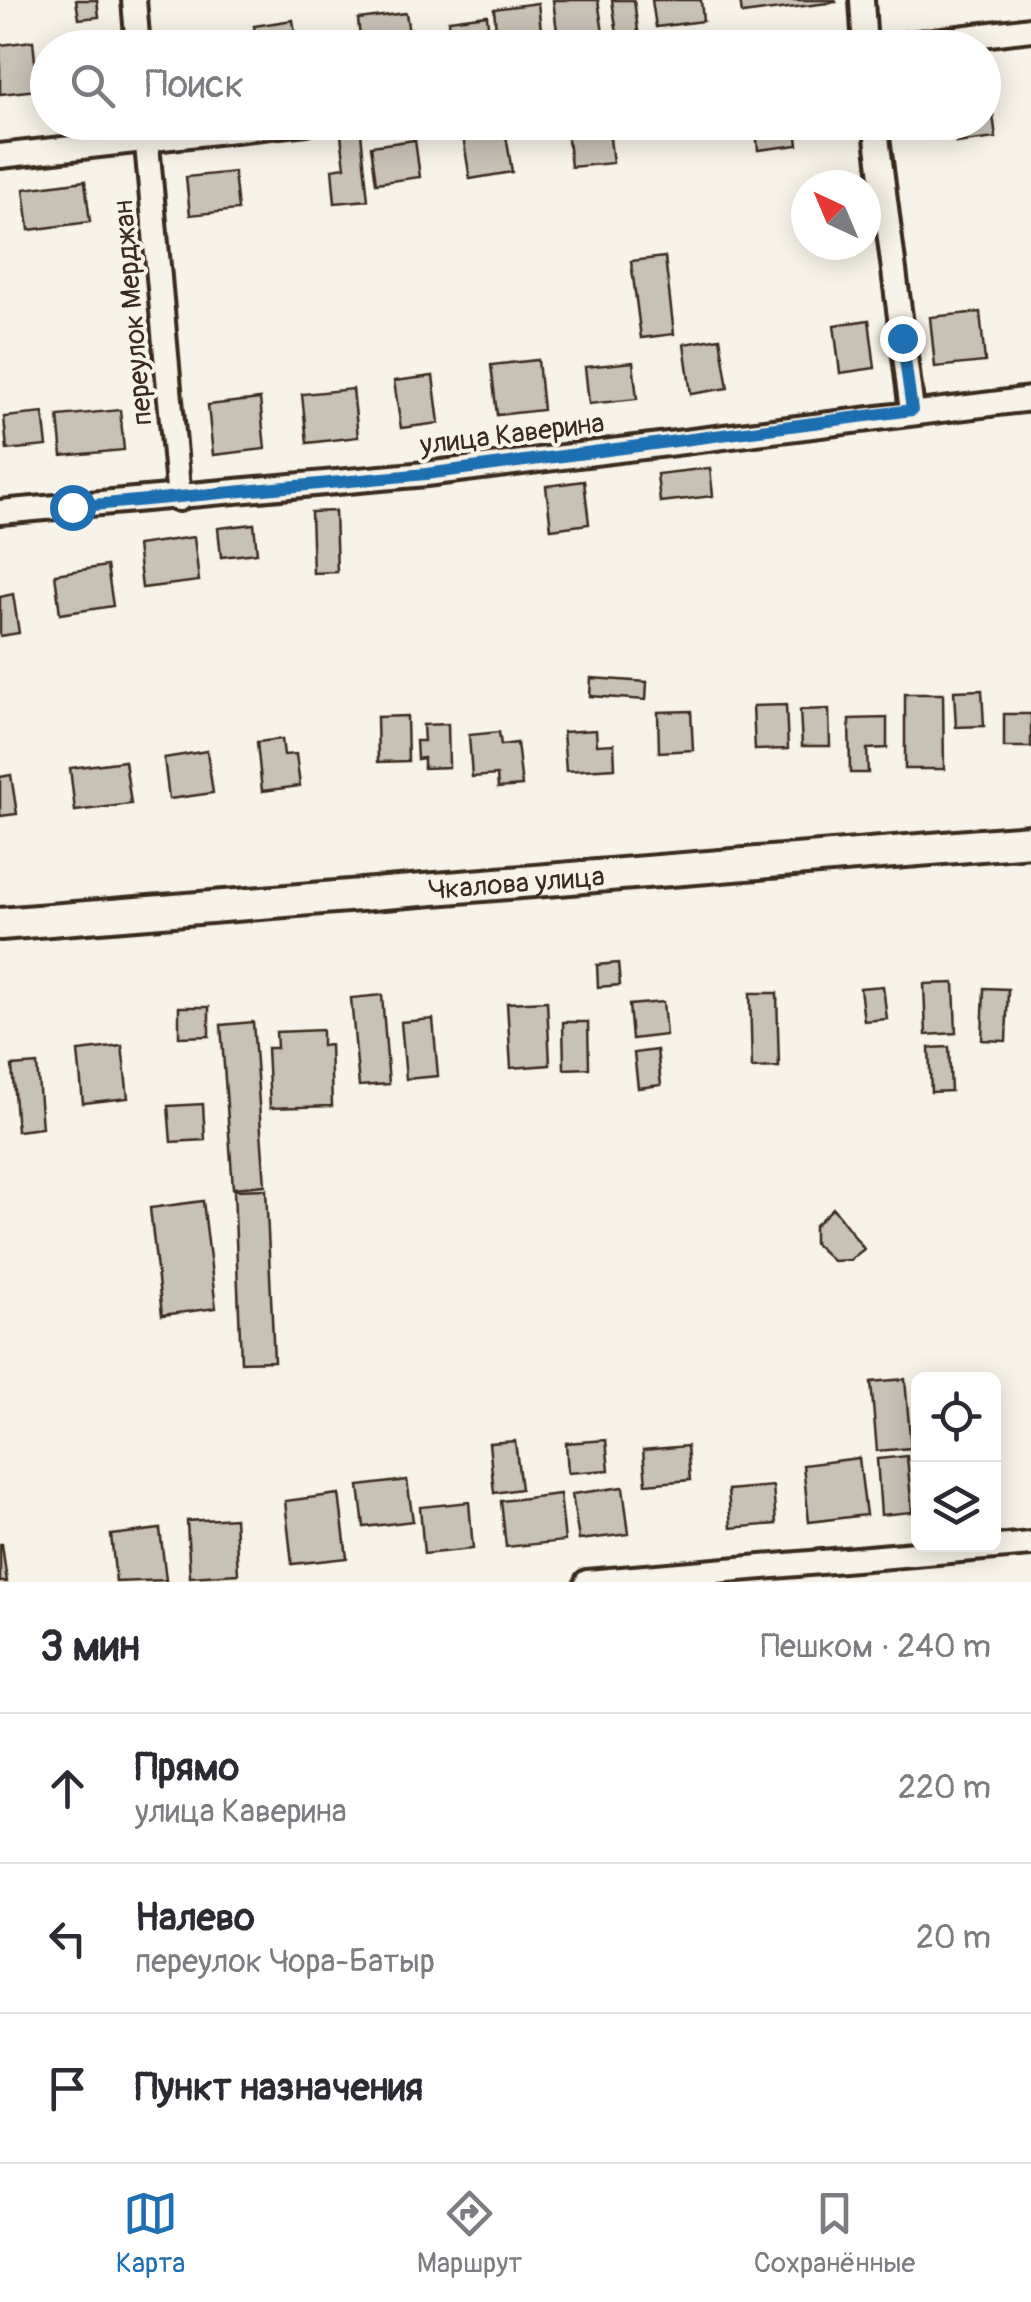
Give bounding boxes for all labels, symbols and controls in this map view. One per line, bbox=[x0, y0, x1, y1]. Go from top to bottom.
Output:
search box bbox=[30, 30, 1001, 140]
icon: search bbox=[65, 58, 120, 113]
text: Поиск bbox=[145, 61, 244, 109]
north arrow bbox=[791, 170, 881, 260]
street label: переулок Мерджан bbox=[106, 199, 161, 427]
route end bbox=[880, 316, 926, 362]
street label: улица Каверина bbox=[417, 406, 606, 463]
route start bbox=[50, 485, 96, 531]
street label: Чкалова улица bbox=[427, 859, 606, 908]
map controls bbox=[911, 1372, 1001, 1552]
button: locate bbox=[911, 1372, 1001, 1462]
button: layers bbox=[911, 1462, 1001, 1552]
text: 3 мин bbox=[40, 1621, 140, 1673]
text: Пешком · 240 m bbox=[761, 1627, 991, 1667]
text: Прямо bbox=[135, 1744, 239, 1792]
icon: ahead bbox=[40, 1761, 95, 1816]
text: 220 m bbox=[898, 1768, 991, 1808]
text: улица Каверина bbox=[135, 1792, 347, 1832]
text: Налево bbox=[135, 1894, 255, 1942]
icon: left bbox=[40, 1911, 95, 1966]
text: 20 m bbox=[916, 1918, 991, 1958]
text: переулок Чора-Батыр bbox=[135, 1942, 435, 1982]
icon: arrive bbox=[40, 2061, 95, 2116]
text: Пункт назначения bbox=[135, 2064, 423, 2112]
tab: Карта bbox=[116, 2186, 185, 2281]
tab: Маршрут bbox=[417, 2186, 522, 2281]
tab: Сохранённые bbox=[754, 2186, 915, 2281]

